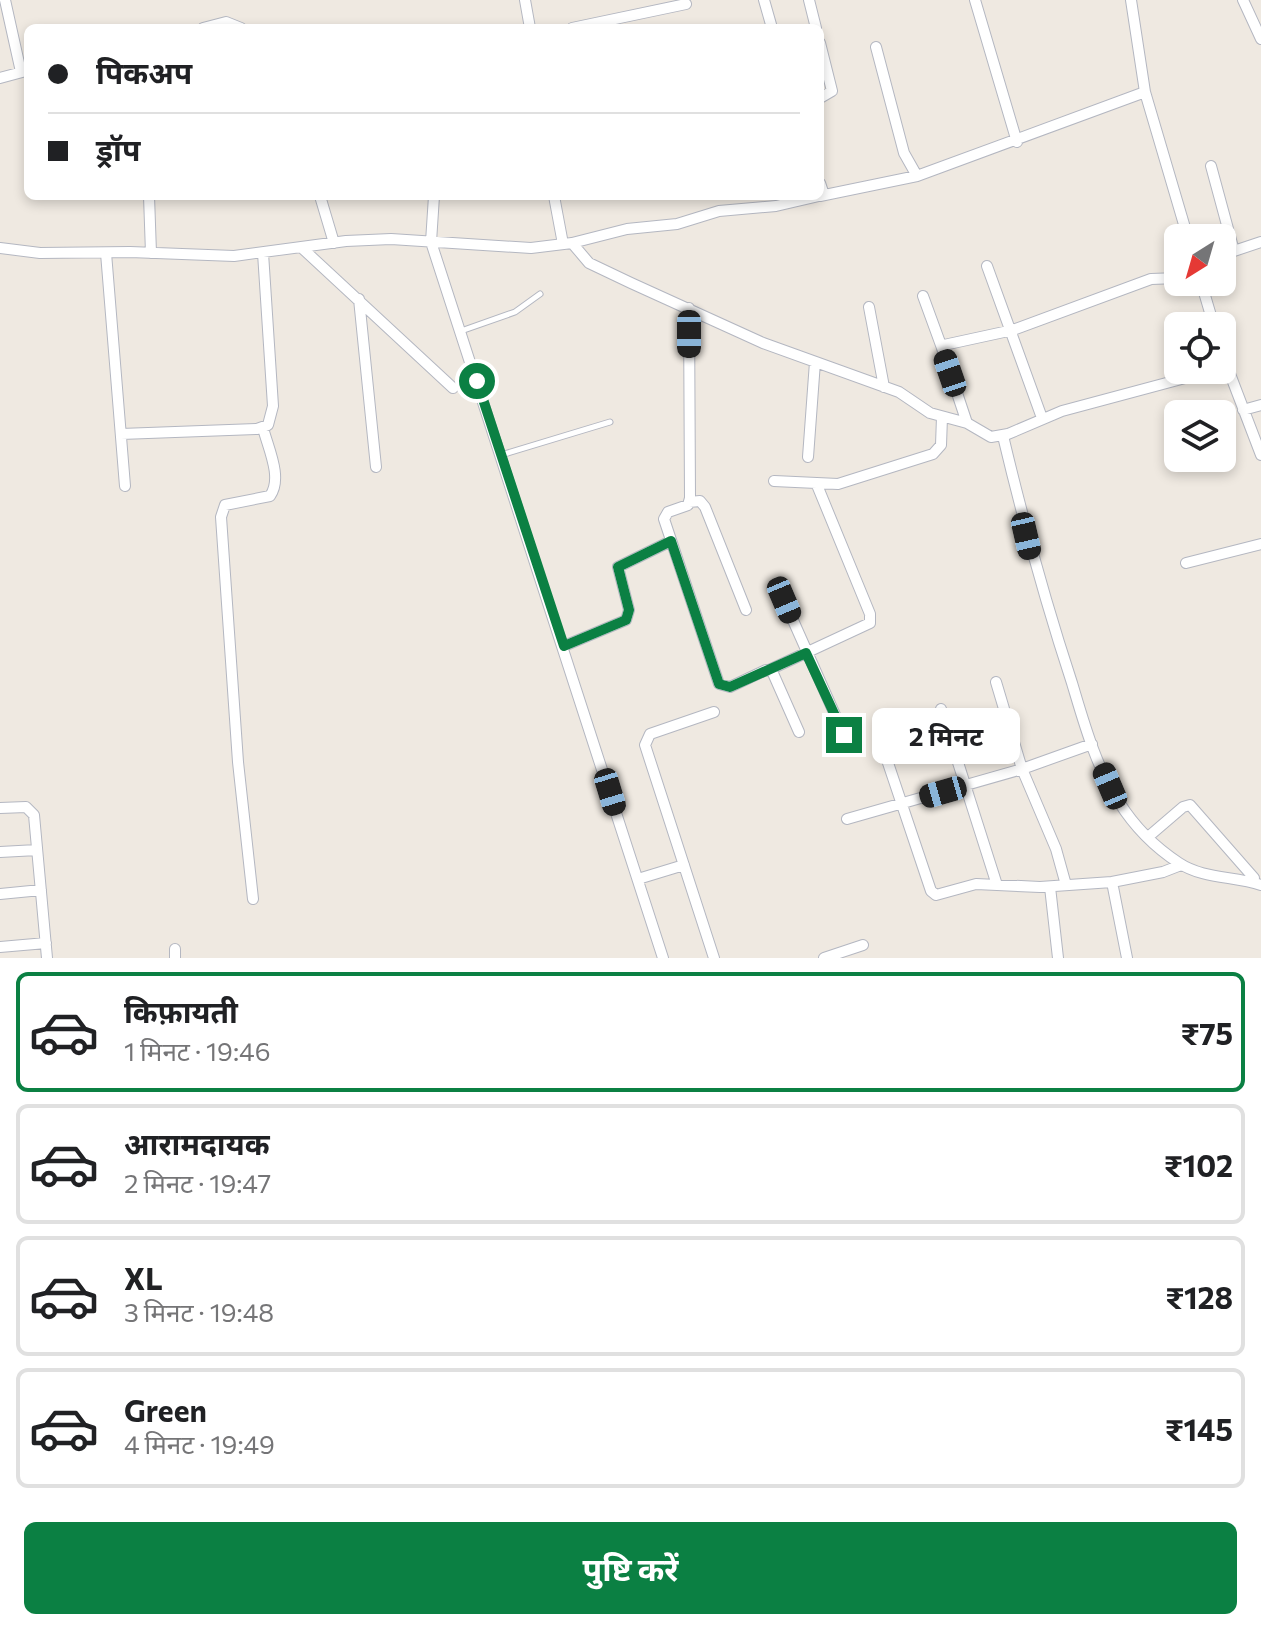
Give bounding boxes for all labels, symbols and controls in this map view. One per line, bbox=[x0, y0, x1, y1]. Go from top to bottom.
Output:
text: पिकअप bbox=[96, 53, 192, 90]
text: ड्रॉप bbox=[96, 130, 140, 167]
north arrow bbox=[1164, 224, 1236, 296]
map controls bbox=[1164, 224, 1236, 472]
car bbox=[677, 310, 701, 358]
button: locate bbox=[1164, 312, 1236, 384]
car bbox=[931, 346, 969, 400]
route start bbox=[459, 363, 495, 399]
button: layers bbox=[1164, 400, 1236, 472]
car bbox=[1009, 510, 1043, 562]
car bbox=[764, 573, 804, 627]
callout: 2 मिनट bbox=[872, 707, 1020, 763]
route end bbox=[826, 717, 862, 753]
text: 2 मिनट bbox=[909, 720, 983, 751]
car bbox=[1090, 759, 1130, 813]
car bbox=[592, 766, 628, 818]
car bbox=[917, 774, 969, 810]
text: किफ़ायती bbox=[124, 992, 238, 1029]
icon: car bbox=[28, 996, 100, 1068]
text: ₹75 bbox=[1181, 1014, 1233, 1051]
text: 1 मिनट · 19:46 bbox=[124, 1035, 270, 1066]
text: आरामदायक bbox=[124, 1124, 270, 1161]
icon: car bbox=[28, 1128, 100, 1200]
text: ₹102 bbox=[1164, 1146, 1233, 1183]
text: 2 मिनट · 19:47 bbox=[124, 1167, 271, 1198]
text: XL bbox=[124, 1259, 163, 1296]
icon: car bbox=[28, 1260, 100, 1332]
text: ₹128 bbox=[1165, 1278, 1233, 1315]
text: 3 मिनट · 19:48 bbox=[124, 1296, 274, 1327]
text: Green bbox=[124, 1391, 207, 1428]
icon: car bbox=[28, 1392, 100, 1464]
text: ₹145 bbox=[1165, 1410, 1233, 1447]
text: 4 मिनट · 19:49 bbox=[124, 1428, 275, 1459]
button: पुष्टि करें bbox=[24, 1522, 1237, 1614]

